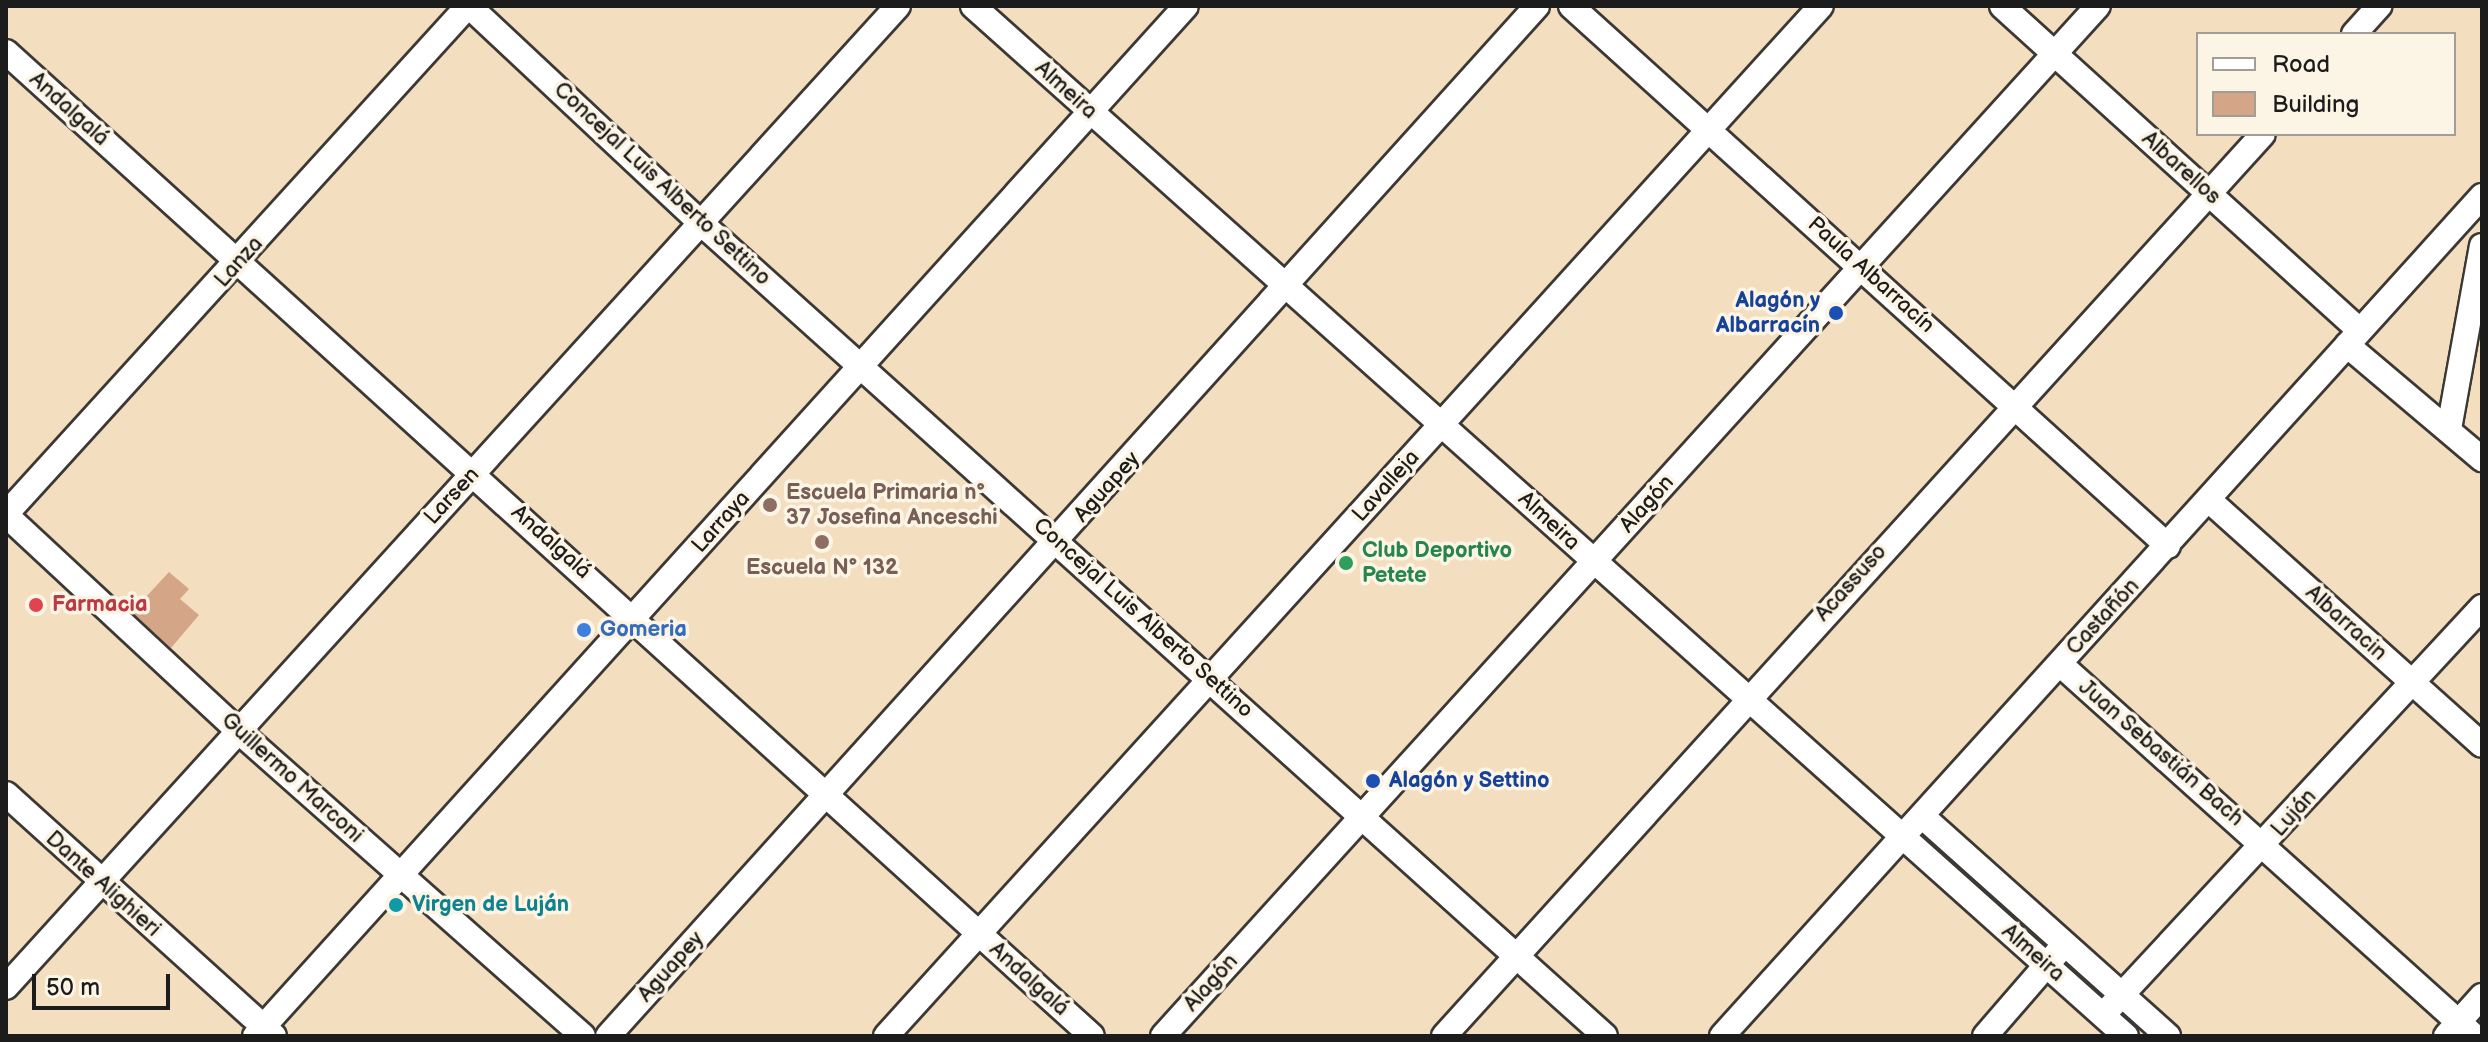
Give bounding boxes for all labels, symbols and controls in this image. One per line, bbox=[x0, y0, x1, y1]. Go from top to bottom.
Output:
legend bbox=[2196, 32, 2456, 136]
text: Road bbox=[2272, 50, 2330, 79]
street label: Almeira bbox=[1029, 55, 1103, 125]
street label: Andalgalá bbox=[24, 66, 114, 152]
street label: Concejal Luis Alberto Settino bbox=[548, 76, 776, 292]
text: Building bbox=[2272, 90, 2359, 119]
street label: Albarellos bbox=[2136, 126, 2226, 210]
street label: Paula Albarracín bbox=[1802, 211, 1940, 339]
street label: Lanza bbox=[209, 231, 269, 293]
place label: Alagón y Albarracín bbox=[1716, 287, 1820, 338]
marker: Alagón y Albarracín bbox=[1827, 304, 1845, 322]
street label: Lavalleja bbox=[1347, 445, 1425, 527]
street label: Aguapey bbox=[1068, 446, 1146, 528]
street label: Larsen bbox=[419, 462, 485, 530]
street label: Alagón bbox=[1614, 470, 1680, 538]
place label: Escuela Primaria n° 37 Josefina Anceschi bbox=[786, 479, 998, 530]
street label: Larraya bbox=[686, 486, 756, 558]
street label: Almeira bbox=[1513, 486, 1585, 556]
marker: Escuela Primaria n° 37 Josefina Anceschi bbox=[761, 496, 779, 514]
street label: Andalgalá bbox=[506, 499, 596, 585]
street label: Concejal Luis Alberto Settino bbox=[1027, 512, 1259, 724]
marker: Escuela N° 132 bbox=[813, 533, 831, 551]
place label: Club Deportivo Petete bbox=[1362, 537, 1512, 588]
street label: Acassuso bbox=[1810, 539, 1892, 627]
marker: Club Deportivo Petete bbox=[1337, 554, 1355, 572]
place label: Escuela N° 132 bbox=[746, 555, 898, 581]
street label: Castañón bbox=[2061, 573, 2145, 661]
street label: Albarracin bbox=[2300, 580, 2392, 666]
place label: Farmacia bbox=[52, 592, 148, 618]
marker: Farmacia bbox=[27, 596, 45, 614]
place label: Gomeria bbox=[600, 617, 687, 643]
marker: Gomeria bbox=[575, 621, 593, 639]
street label: Juan Sebastián Bach bbox=[2073, 674, 2249, 832]
street label: Guillermo Marconi bbox=[216, 707, 368, 849]
place label: Alagón y Settino bbox=[1389, 768, 1551, 794]
marker: Alagón y Settino bbox=[1364, 772, 1382, 790]
street label: Luján bbox=[2266, 784, 2322, 842]
street label: Dante Alighieri bbox=[40, 826, 166, 942]
place label: Virgen de Luján bbox=[412, 892, 569, 918]
marker: Virgen de Luján bbox=[387, 896, 405, 914]
street label: Almeira bbox=[1996, 919, 2070, 987]
street label: Aguapey bbox=[632, 926, 710, 1008]
street label: Andalgalá bbox=[984, 936, 1074, 1022]
street label: Alagón bbox=[1178, 949, 1244, 1017]
scale bar bbox=[36, 958, 174, 1008]
text: 50 m bbox=[46, 973, 100, 1002]

